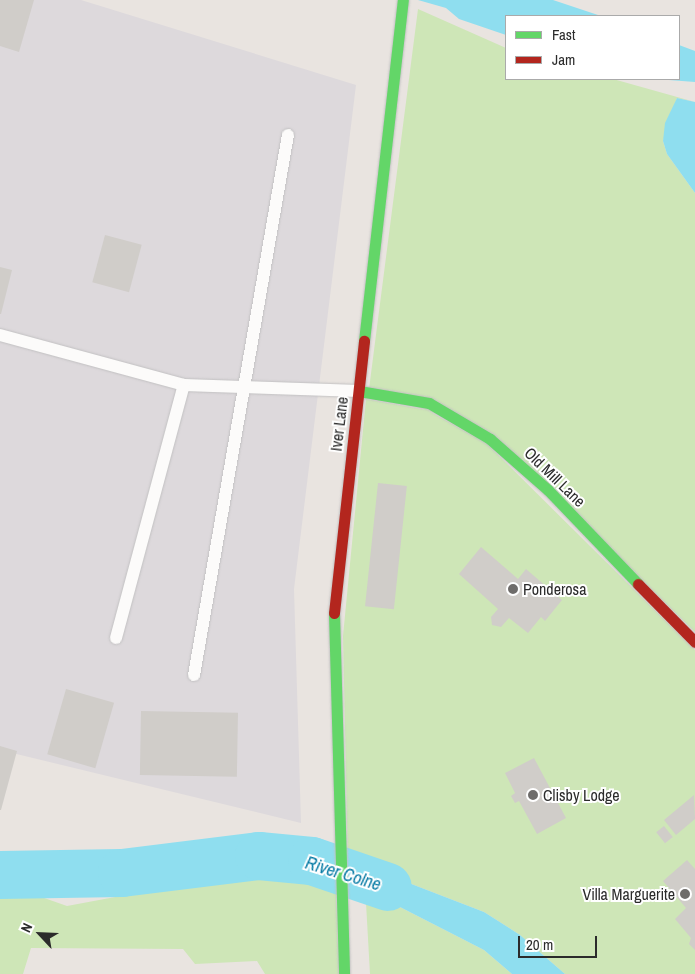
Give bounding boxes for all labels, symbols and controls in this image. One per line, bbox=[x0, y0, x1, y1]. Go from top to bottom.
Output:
legend bbox=[505, 15, 680, 80]
text: Fast bbox=[552, 24, 575, 45]
text: Jam bbox=[552, 49, 575, 70]
street label: Iver Lane bbox=[326, 396, 352, 452]
street label: Old Mill Lane bbox=[521, 443, 589, 511]
place label: Ponderosa bbox=[523, 579, 586, 599]
marker: Ponderosa bbox=[507, 583, 519, 595]
place label: Clisby Lodge bbox=[543, 785, 620, 805]
marker: Clisby Lodge bbox=[527, 789, 539, 801]
water label: River Colne bbox=[303, 852, 383, 896]
place label: Villa Marguerite bbox=[583, 884, 675, 904]
marker: Villa Marguerite bbox=[679, 888, 691, 900]
north arrow bbox=[15, 909, 65, 959]
text: N bbox=[16, 920, 36, 935]
scale bar bbox=[520, 926, 599, 958]
text: 20 m bbox=[526, 934, 553, 955]

